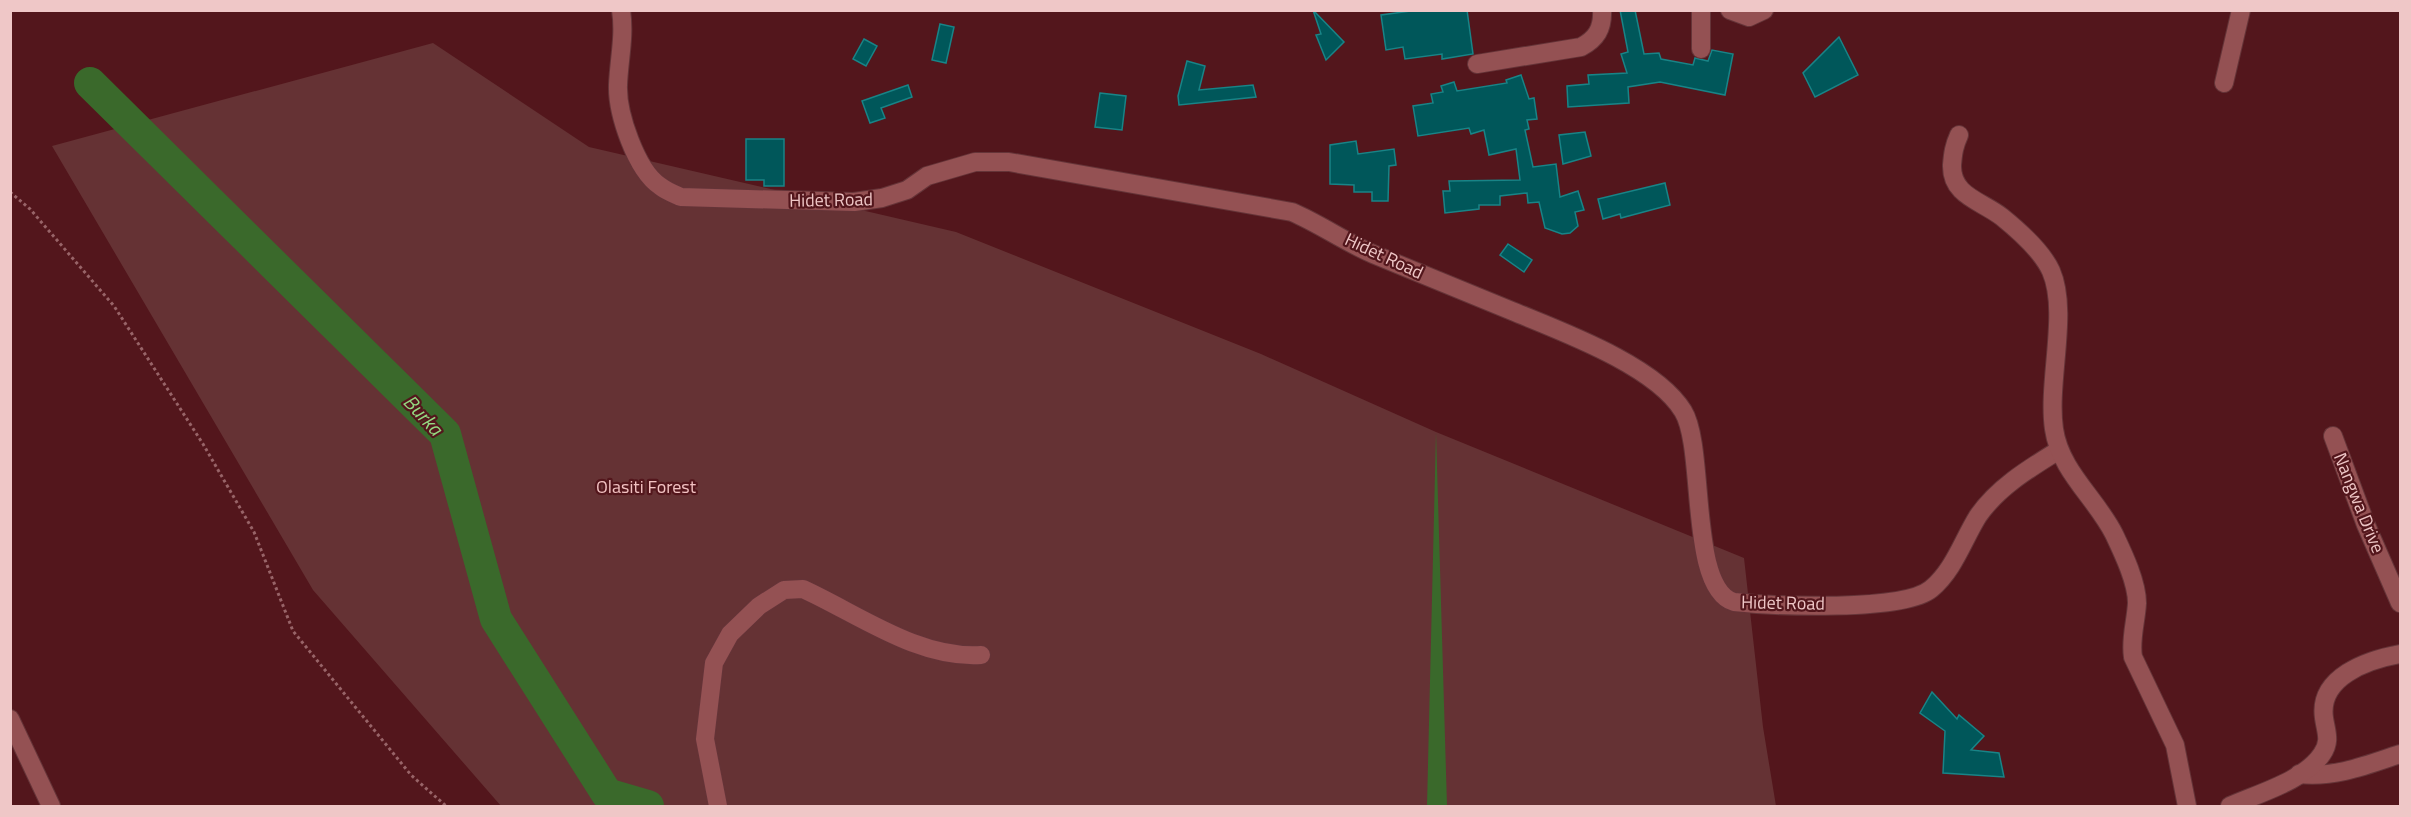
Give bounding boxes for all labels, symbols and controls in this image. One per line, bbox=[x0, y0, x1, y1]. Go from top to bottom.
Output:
street label: Hidet Road bbox=[789, 185, 873, 214]
street label: Hidet Road bbox=[1340, 226, 1428, 286]
water label: Burka bbox=[396, 387, 451, 443]
street label: Nangwa Drive bbox=[2327, 449, 2392, 557]
park label: Olasiti Forest bbox=[596, 473, 697, 500]
street label: Hidet Road bbox=[1741, 588, 1825, 617]

